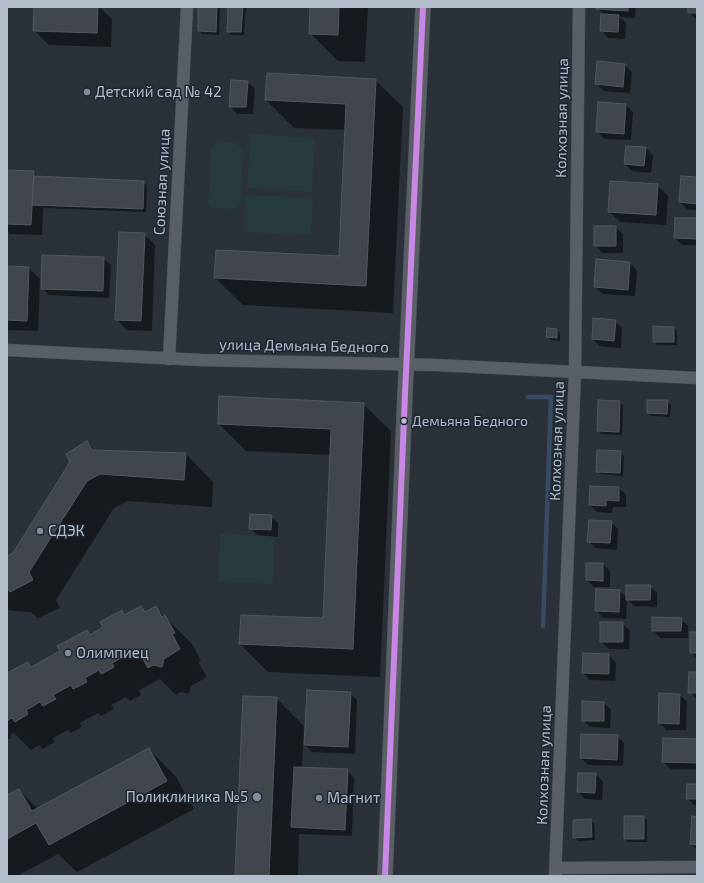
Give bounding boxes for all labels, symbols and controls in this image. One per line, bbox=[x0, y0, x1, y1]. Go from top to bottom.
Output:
street label: Колхозная улица bbox=[552, 58, 572, 178]
place label: Детский сад № 42 bbox=[95, 83, 222, 101]
marker: Детский сад № 42 bbox=[82, 87, 92, 97]
street label: Союзная улица bbox=[150, 128, 174, 236]
street label: улица Демьяна Бедного bbox=[219, 336, 389, 356]
street label: Колхозная улица bbox=[546, 381, 568, 501]
place label: Демьяна Бедного bbox=[412, 413, 528, 429]
marker: Демьяна Бедного bbox=[399, 416, 409, 426]
place label: СДЭК bbox=[48, 522, 85, 540]
marker: СДЭК bbox=[35, 526, 45, 536]
place label: Олимпиец bbox=[76, 644, 149, 662]
marker: Олимпиец bbox=[63, 648, 73, 658]
street label: Колхозная улица bbox=[533, 705, 555, 825]
place label: Поликлиника №5 bbox=[126, 788, 248, 806]
place label: Магнит bbox=[327, 789, 380, 807]
marker: Поликлиника №5 bbox=[251, 791, 263, 803]
marker: Магнит bbox=[314, 793, 324, 803]

